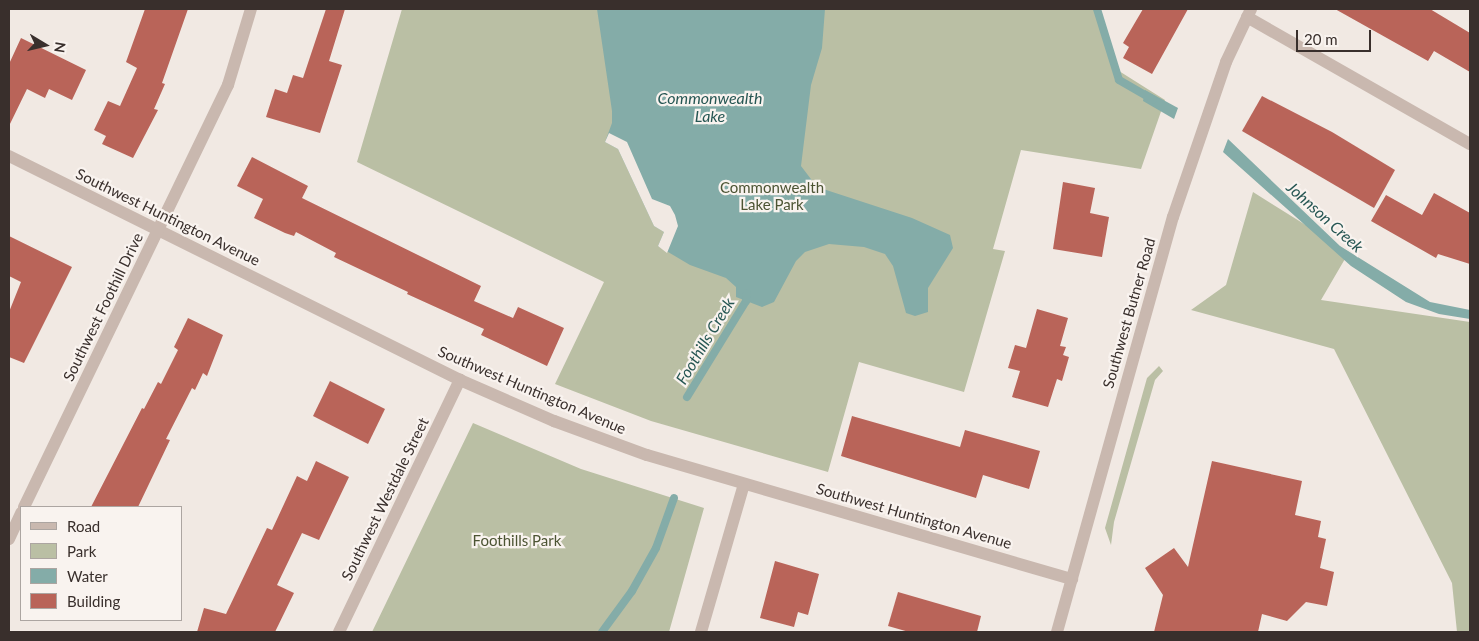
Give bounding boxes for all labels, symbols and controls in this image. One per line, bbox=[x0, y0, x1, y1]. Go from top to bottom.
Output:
north arrow bbox=[20, 20, 70, 70]
scale bar bbox=[1299, 20, 1374, 52]
text: 20 m bbox=[1304, 30, 1338, 48]
text: N bbox=[51, 41, 70, 54]
water label: Commonwealth Lake bbox=[658, 88, 762, 126]
street label: Southwest Huntington Avenue bbox=[73, 164, 263, 270]
park label: Commonwealth Lake Park bbox=[720, 178, 824, 213]
water label: Johnson Creek bbox=[1283, 178, 1367, 256]
street label: Southwest Foothill Drive bbox=[59, 230, 147, 384]
street label: Southwest Butner Road bbox=[1099, 235, 1159, 391]
water label: Foothills Creek bbox=[672, 294, 738, 388]
street label: Southwest Huntington Avenue bbox=[435, 342, 629, 438]
street label: Southwest Westdale Street bbox=[338, 415, 432, 583]
street label: Southwest Huntington Avenue bbox=[814, 479, 1014, 553]
legend bbox=[20, 506, 182, 621]
text: Road bbox=[67, 517, 100, 535]
park label: Foothills Park bbox=[473, 532, 561, 550]
text: Park bbox=[67, 542, 96, 560]
text: Water bbox=[67, 567, 108, 585]
text: Building bbox=[67, 592, 120, 610]

